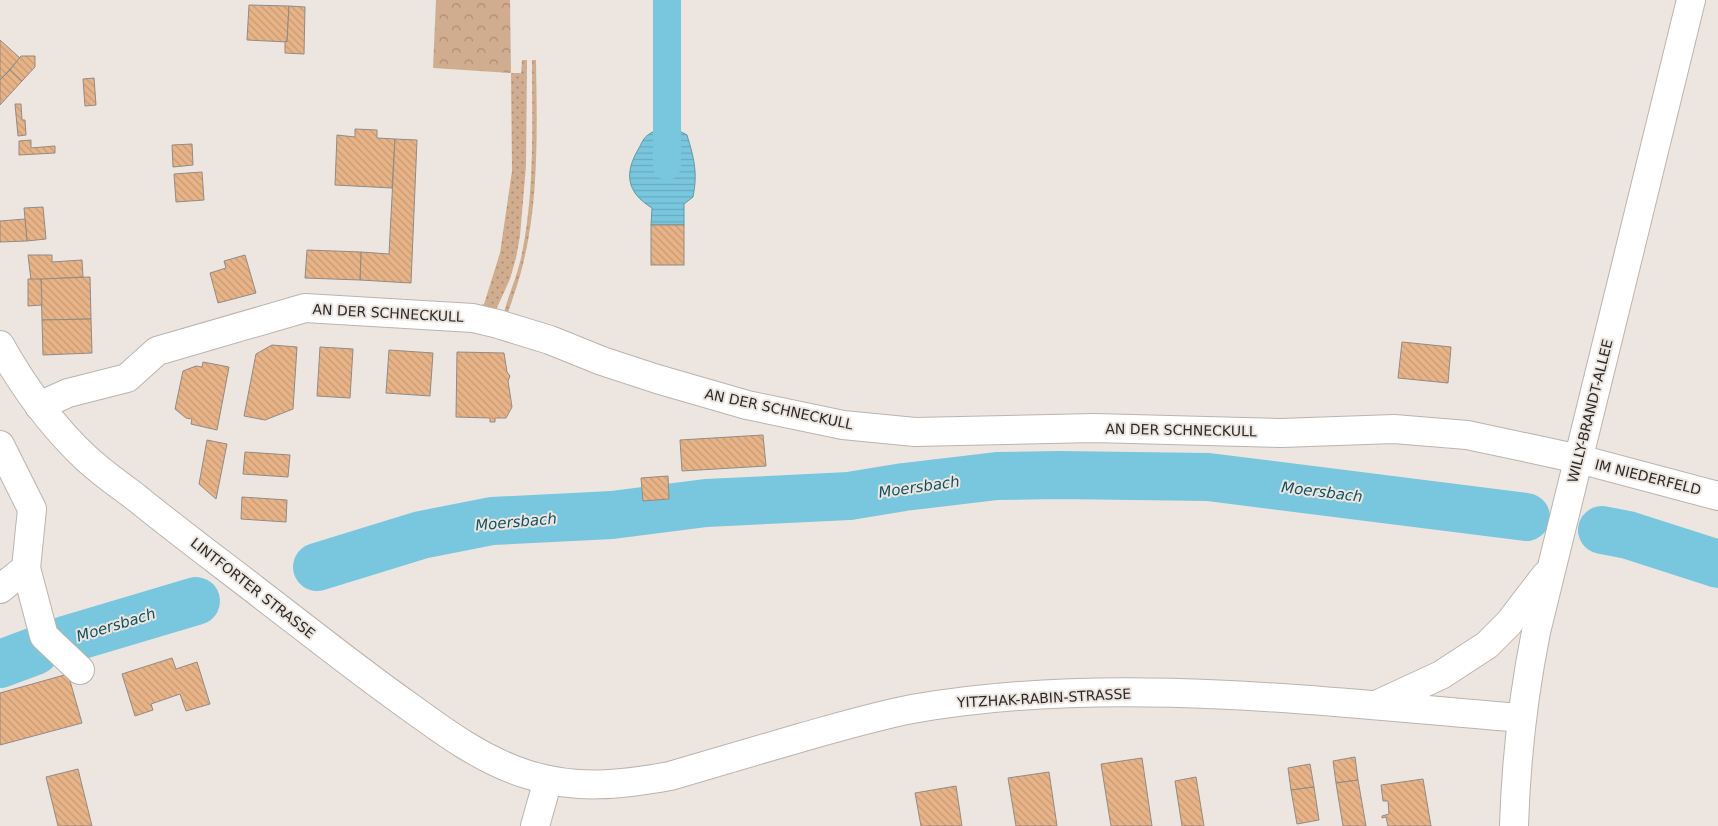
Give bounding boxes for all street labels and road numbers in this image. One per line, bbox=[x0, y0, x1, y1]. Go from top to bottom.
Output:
street label: AN DER SCHNECKULL bbox=[312, 301, 464, 325]
street label: WILLY-BRANDT-ALLEE bbox=[1564, 337, 1616, 485]
street label: AN DER SCHNECKULL bbox=[703, 385, 855, 433]
street label: AN DER SCHNECKULL bbox=[1105, 421, 1257, 439]
street label: IM NIEDERFELD bbox=[1593, 456, 1703, 498]
street label: LINTFORTER STRASSE bbox=[188, 535, 318, 641]
street label: YITZHAK-RABIN-STRASSE bbox=[955, 685, 1132, 711]

